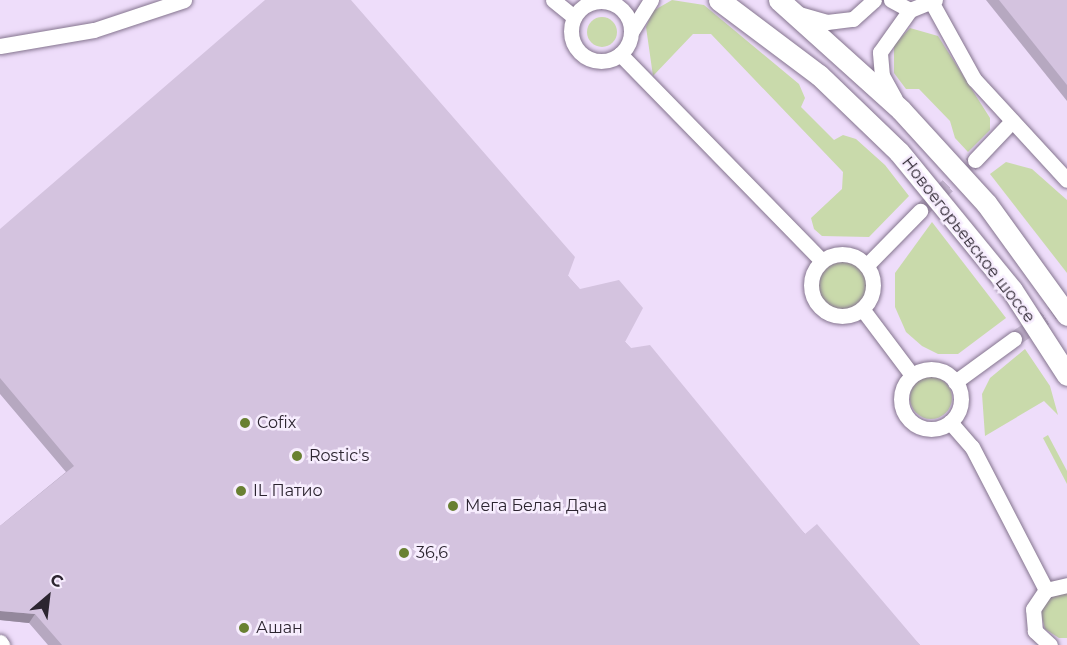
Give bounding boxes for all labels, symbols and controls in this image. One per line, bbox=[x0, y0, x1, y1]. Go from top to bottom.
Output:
street label: Новоегорьевское шоссе bbox=[897, 153, 1039, 327]
place label: Cofix bbox=[257, 413, 296, 433]
marker: Cofix bbox=[238, 416, 252, 430]
place label: Rostic's bbox=[309, 446, 369, 466]
marker: Rostic's bbox=[290, 449, 304, 463]
place label: IL Патио bbox=[253, 481, 323, 501]
marker: IL Патио bbox=[234, 484, 248, 498]
place label: Мега Белая Дача bbox=[465, 496, 607, 516]
marker: Мега Белая Дача bbox=[446, 499, 460, 513]
place label: 36,6 bbox=[416, 543, 448, 563]
marker: 36,6 bbox=[397, 546, 411, 560]
north arrow bbox=[18, 567, 78, 627]
text: С bbox=[47, 570, 66, 592]
place label: Ашан bbox=[256, 618, 303, 638]
marker: Ашан bbox=[237, 621, 251, 635]

